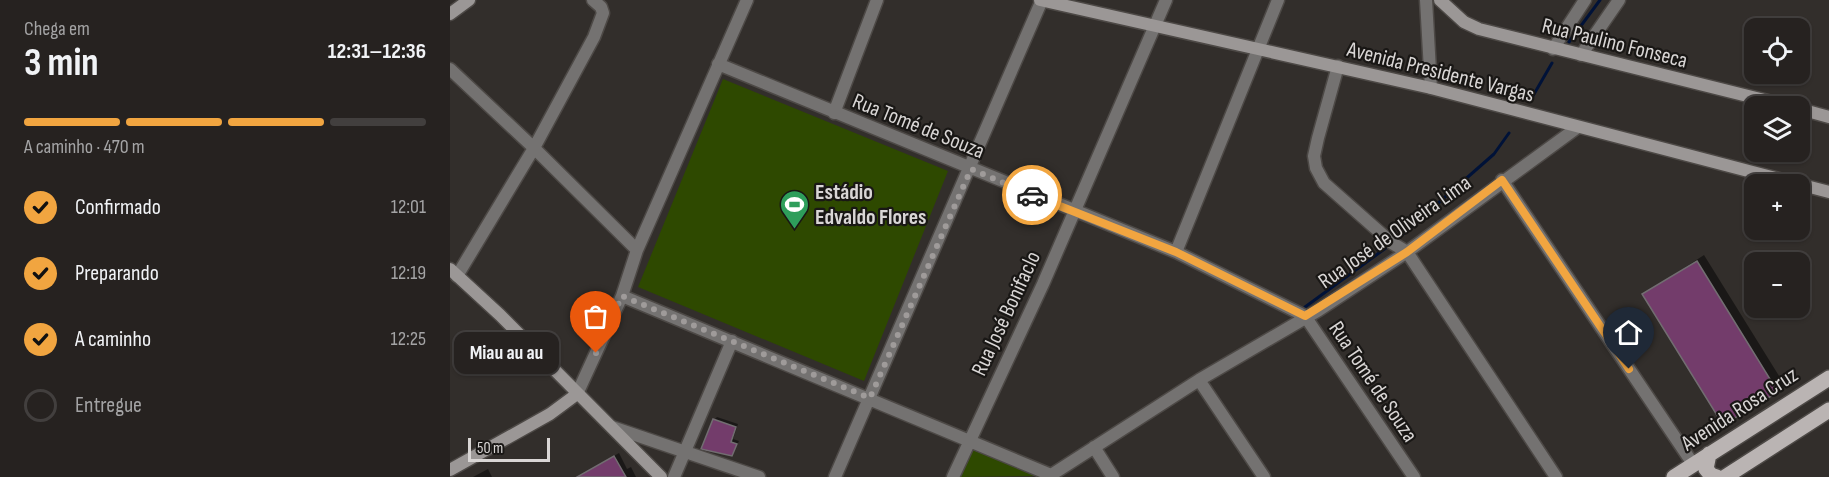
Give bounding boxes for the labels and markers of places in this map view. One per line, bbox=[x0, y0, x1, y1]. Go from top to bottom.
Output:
place label: Estádio Edvaldo Flores bbox=[815, 179, 926, 231]
sports icon: Estádio Edvaldo Flores bbox=[778, 188, 810, 230]
pin bbox=[570, 291, 621, 353]
pin bbox=[1603, 307, 1654, 369]
callout: Miau au au bbox=[455, 332, 560, 374]

